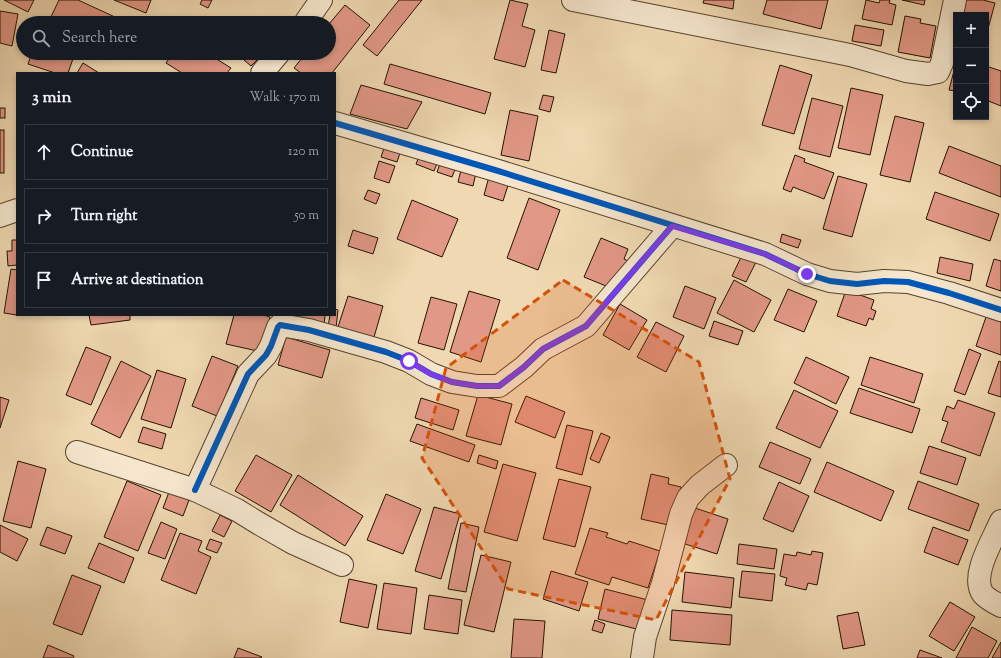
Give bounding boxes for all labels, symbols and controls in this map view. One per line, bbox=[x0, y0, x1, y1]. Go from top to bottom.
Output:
map controls bbox=[953, 12, 989, 120]
button: + bbox=[953, 12, 989, 48]
search box bbox=[16, 16, 336, 60]
icon: search bbox=[30, 27, 52, 49]
text: Search here bbox=[62, 28, 137, 49]
button: − bbox=[953, 48, 989, 84]
button: locate bbox=[953, 84, 989, 120]
text: 3 min bbox=[32, 86, 71, 110]
text: Walk · 170 m bbox=[250, 89, 320, 107]
icon: ahead bbox=[33, 141, 55, 163]
text: Continue bbox=[71, 142, 133, 163]
text: 120 m bbox=[288, 143, 319, 161]
icon: right bbox=[33, 205, 55, 227]
text: Turn right bbox=[71, 206, 137, 227]
text: 50 m bbox=[294, 207, 319, 225]
route end bbox=[798, 265, 816, 283]
icon: arrive bbox=[33, 269, 55, 291]
text: Arrive at destination bbox=[71, 270, 204, 291]
route start bbox=[400, 352, 418, 370]

